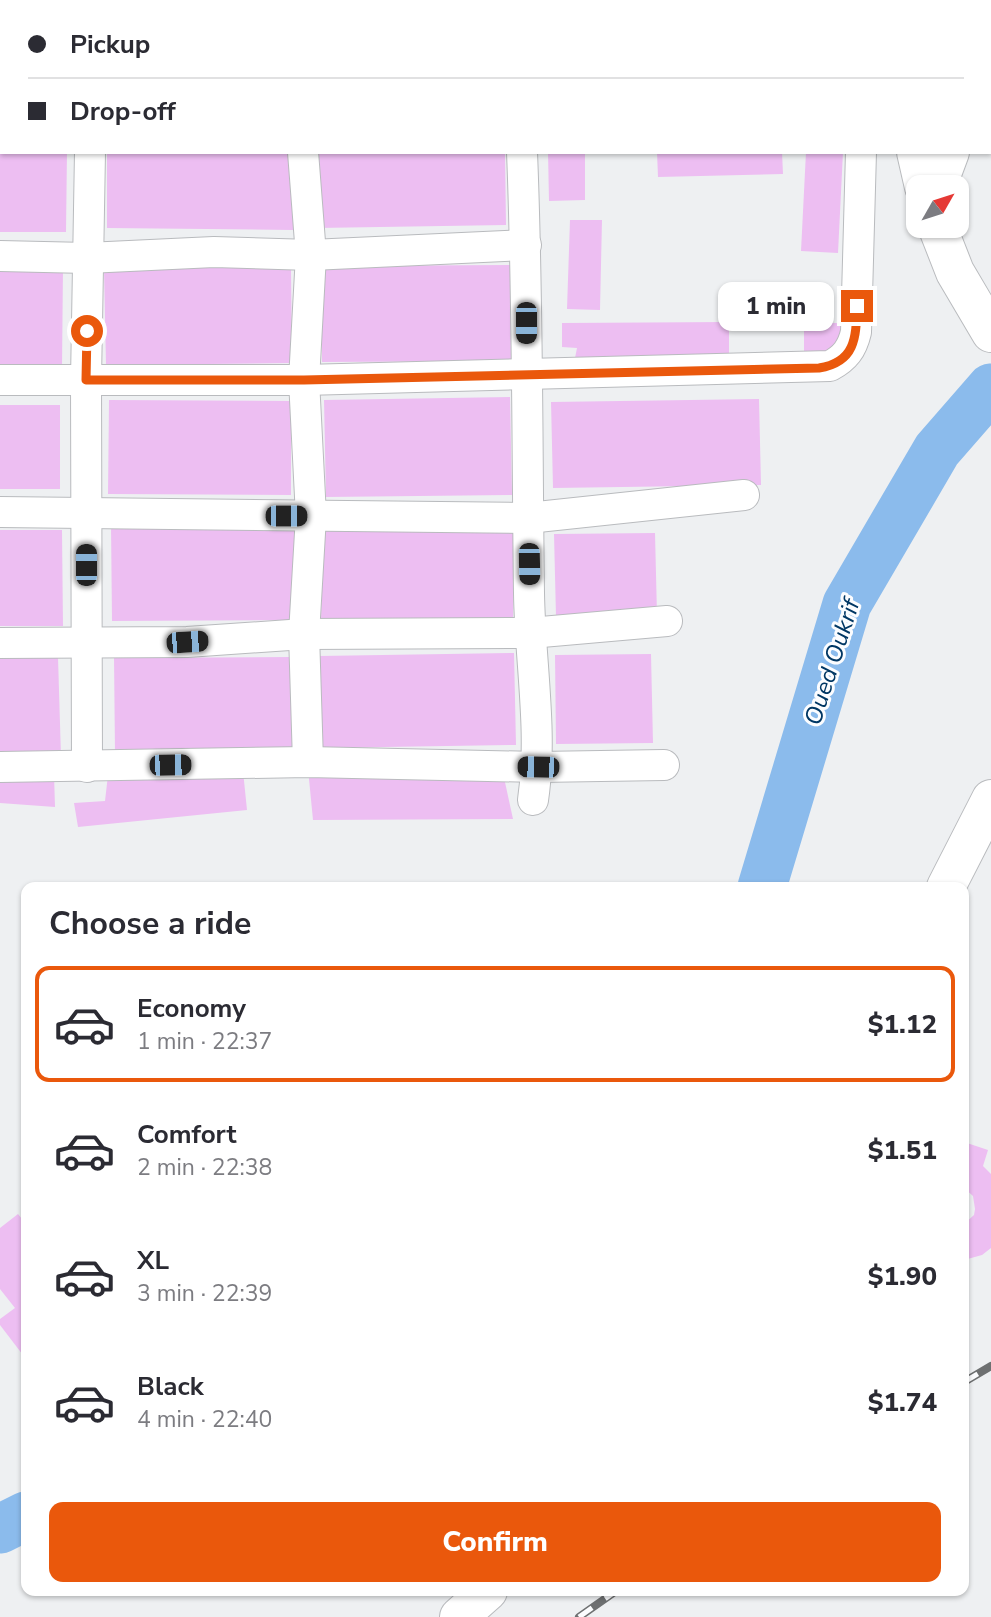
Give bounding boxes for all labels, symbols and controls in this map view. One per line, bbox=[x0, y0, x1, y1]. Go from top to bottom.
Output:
text: Pickup bbox=[70, 27, 150, 62]
text: Drop-off bbox=[70, 94, 176, 129]
north arrow bbox=[906, 175, 970, 238]
map controls bbox=[906, 175, 969, 238]
callout: 1 min bbox=[717, 282, 832, 330]
route end bbox=[841, 290, 873, 322]
text: 1 min bbox=[746, 291, 806, 322]
car bbox=[516, 302, 537, 344]
route start bbox=[71, 315, 103, 347]
car bbox=[266, 506, 308, 527]
car bbox=[519, 543, 540, 585]
car bbox=[76, 544, 97, 586]
water label: Oued Oukrif bbox=[797, 593, 868, 729]
car bbox=[166, 630, 209, 654]
car bbox=[149, 754, 192, 776]
car bbox=[517, 756, 560, 778]
text: Choose a ride bbox=[49, 902, 251, 945]
text: Economy bbox=[137, 991, 246, 1026]
icon: car bbox=[53, 993, 116, 1056]
text: $1.12 bbox=[868, 1007, 937, 1042]
text: 1 min · 22:37 bbox=[137, 1026, 272, 1057]
text: Comfort bbox=[137, 1117, 237, 1152]
icon: car bbox=[53, 1119, 116, 1182]
text: $1.51 bbox=[868, 1133, 937, 1168]
text: 2 min · 22:38 bbox=[137, 1152, 272, 1183]
text: XL bbox=[137, 1243, 169, 1278]
icon: car bbox=[53, 1245, 116, 1308]
text: $1.90 bbox=[868, 1259, 937, 1294]
text: 3 min · 22:39 bbox=[137, 1278, 272, 1309]
text: Black bbox=[137, 1369, 204, 1404]
icon: car bbox=[53, 1371, 116, 1434]
text: $1.74 bbox=[868, 1385, 937, 1420]
text: 4 min · 22:40 bbox=[137, 1404, 272, 1435]
button: Confirm bbox=[49, 1502, 941, 1582]

